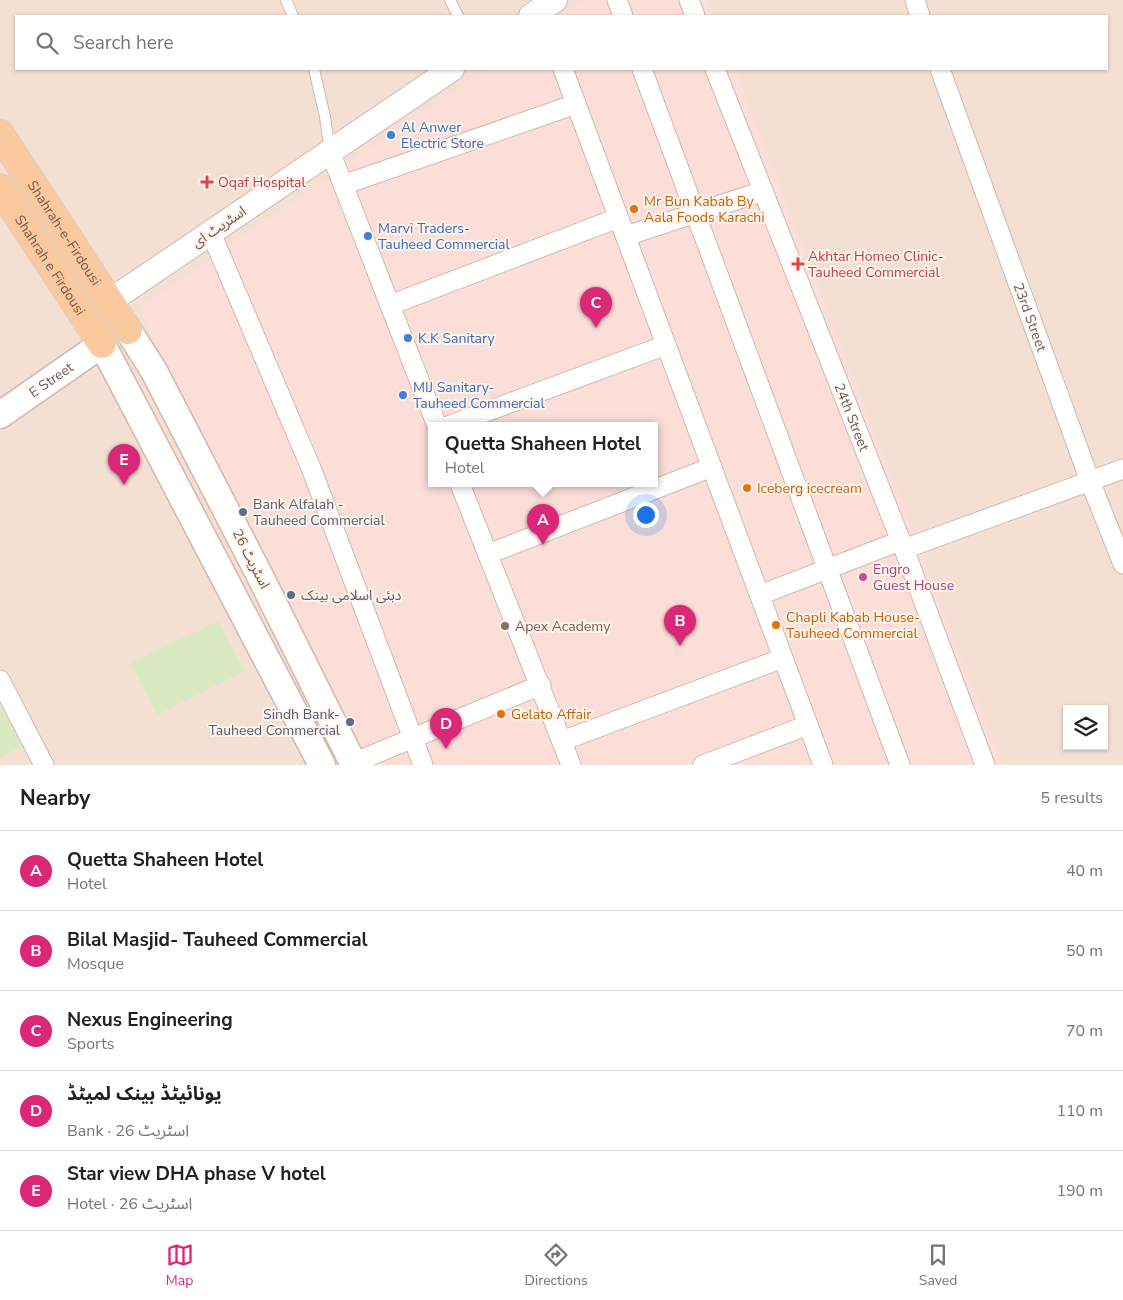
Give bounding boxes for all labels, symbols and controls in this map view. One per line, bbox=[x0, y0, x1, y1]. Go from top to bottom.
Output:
search box bbox=[15, 15, 1108, 70]
icon: search bbox=[33, 29, 61, 57]
text: Search here bbox=[73, 30, 174, 56]
place label: Al Anwer Electric Store bbox=[401, 118, 484, 153]
marker: Al Anwer Electric Store bbox=[385, 129, 397, 141]
place label: Oqaf Hospital bbox=[218, 173, 306, 192]
marker: Oqaf Hospital bbox=[200, 175, 214, 189]
street label: Shahrah-e-Firdousi bbox=[23, 177, 106, 289]
place label: Mr Bun Kabab By Aala Foods Karachi bbox=[644, 192, 764, 227]
street label: اسٹریٹ ای bbox=[188, 202, 250, 252]
marker: Mr Bun Kabab By Aala Foods Karachi bbox=[628, 203, 640, 215]
street label: Shahrah e Firdousi bbox=[10, 211, 90, 319]
place label: Marvi Traders- Tauheed Commercial bbox=[378, 219, 510, 254]
marker: Marvi Traders- Tauheed Commercial bbox=[362, 230, 374, 242]
place label: Akhtar Homeo Clinic- Tauheed Commercial bbox=[808, 247, 944, 282]
marker: Akhtar Homeo Clinic- Tauheed Commercial bbox=[792, 258, 804, 270]
street label: 23rd Street bbox=[1009, 280, 1052, 354]
pin: C bbox=[580, 287, 612, 328]
place label: K.K Sanitary bbox=[418, 329, 495, 348]
marker: K.K Sanitary bbox=[402, 332, 414, 344]
street label: E Street bbox=[25, 357, 77, 402]
place label: MIJ Sanitary- Tauheed Commercial bbox=[413, 378, 545, 413]
street label: 24th Street bbox=[830, 380, 874, 454]
marker: MIJ Sanitary- Tauheed Commercial bbox=[397, 389, 409, 401]
popup bbox=[428, 422, 658, 487]
text: Quetta Shaheen Hotel bbox=[445, 431, 641, 457]
pin: E bbox=[108, 444, 140, 485]
text: Hotel bbox=[445, 457, 485, 479]
place label: Iceberg icecream bbox=[757, 479, 862, 498]
marker: Iceberg icecream bbox=[741, 482, 753, 494]
place label: Bank Alfalah - Tauheed Commercial bbox=[253, 495, 385, 530]
your location bbox=[633, 502, 659, 528]
pin: A bbox=[527, 504, 559, 545]
marker: Bank Alfalah - Tauheed Commercial bbox=[237, 506, 249, 518]
street label: اسٹریٹ 26 bbox=[228, 526, 274, 592]
place label: Engro Guest House bbox=[873, 560, 954, 595]
marker: Engro Guest House bbox=[857, 571, 869, 583]
place label: دبئی اسلامی بینک bbox=[301, 586, 402, 605]
marker: دبئی اسلامی بینک bbox=[285, 589, 297, 601]
pin: B bbox=[664, 605, 696, 646]
place label: Chapli Kabab House- Tauheed Commercial bbox=[786, 608, 920, 643]
place label: Apex Academy bbox=[515, 617, 611, 636]
marker: Chapli Kabab House- Tauheed Commercial bbox=[770, 619, 782, 631]
marker: Apex Academy bbox=[499, 620, 511, 632]
place label: Sindh Bank- Tauheed Commercial bbox=[208, 705, 341, 740]
place label: Gelato Affair bbox=[511, 705, 591, 724]
map controls bbox=[1063, 705, 1108, 750]
button: layers bbox=[1063, 705, 1108, 750]
pin: D bbox=[430, 708, 462, 749]
marker: Gelato Affair bbox=[495, 708, 507, 720]
marker: Sindh Bank- Tauheed Commercial bbox=[344, 716, 356, 728]
text: Nearby bbox=[20, 784, 90, 812]
text: 5 results bbox=[1041, 787, 1103, 809]
text: Quetta Shaheen Hotel bbox=[67, 847, 263, 873]
text: A bbox=[30, 860, 42, 882]
text: 40 m bbox=[1066, 860, 1103, 882]
text: Hotel bbox=[67, 873, 107, 895]
text: Bilal Masjid- Tauheed Commercial bbox=[67, 927, 368, 953]
text: B bbox=[30, 940, 42, 962]
text: 50 m bbox=[1066, 940, 1103, 962]
text: Mosque bbox=[67, 953, 124, 975]
text: Nexus Engineering bbox=[67, 1007, 233, 1033]
text: C bbox=[31, 1020, 41, 1042]
text: 70 m bbox=[1066, 1020, 1103, 1042]
text: Sports bbox=[67, 1033, 115, 1055]
text: یونائیٹڈ بینک لمیٹڈ bbox=[67, 1081, 222, 1107]
text: D bbox=[30, 1100, 42, 1122]
text: 110 m bbox=[1056, 1100, 1103, 1122]
text: Bank · اسٹریٹ 26 bbox=[67, 1120, 189, 1142]
text: Star view DHA phase V hotel bbox=[67, 1161, 326, 1187]
text: E bbox=[31, 1180, 41, 1202]
text: 190 m bbox=[1056, 1180, 1103, 1202]
text: Hotel · اسٹریٹ 26 bbox=[67, 1193, 192, 1215]
tab: Map bbox=[166, 1241, 194, 1290]
tab: Directions bbox=[525, 1241, 588, 1290]
tab: Saved bbox=[919, 1241, 957, 1290]

